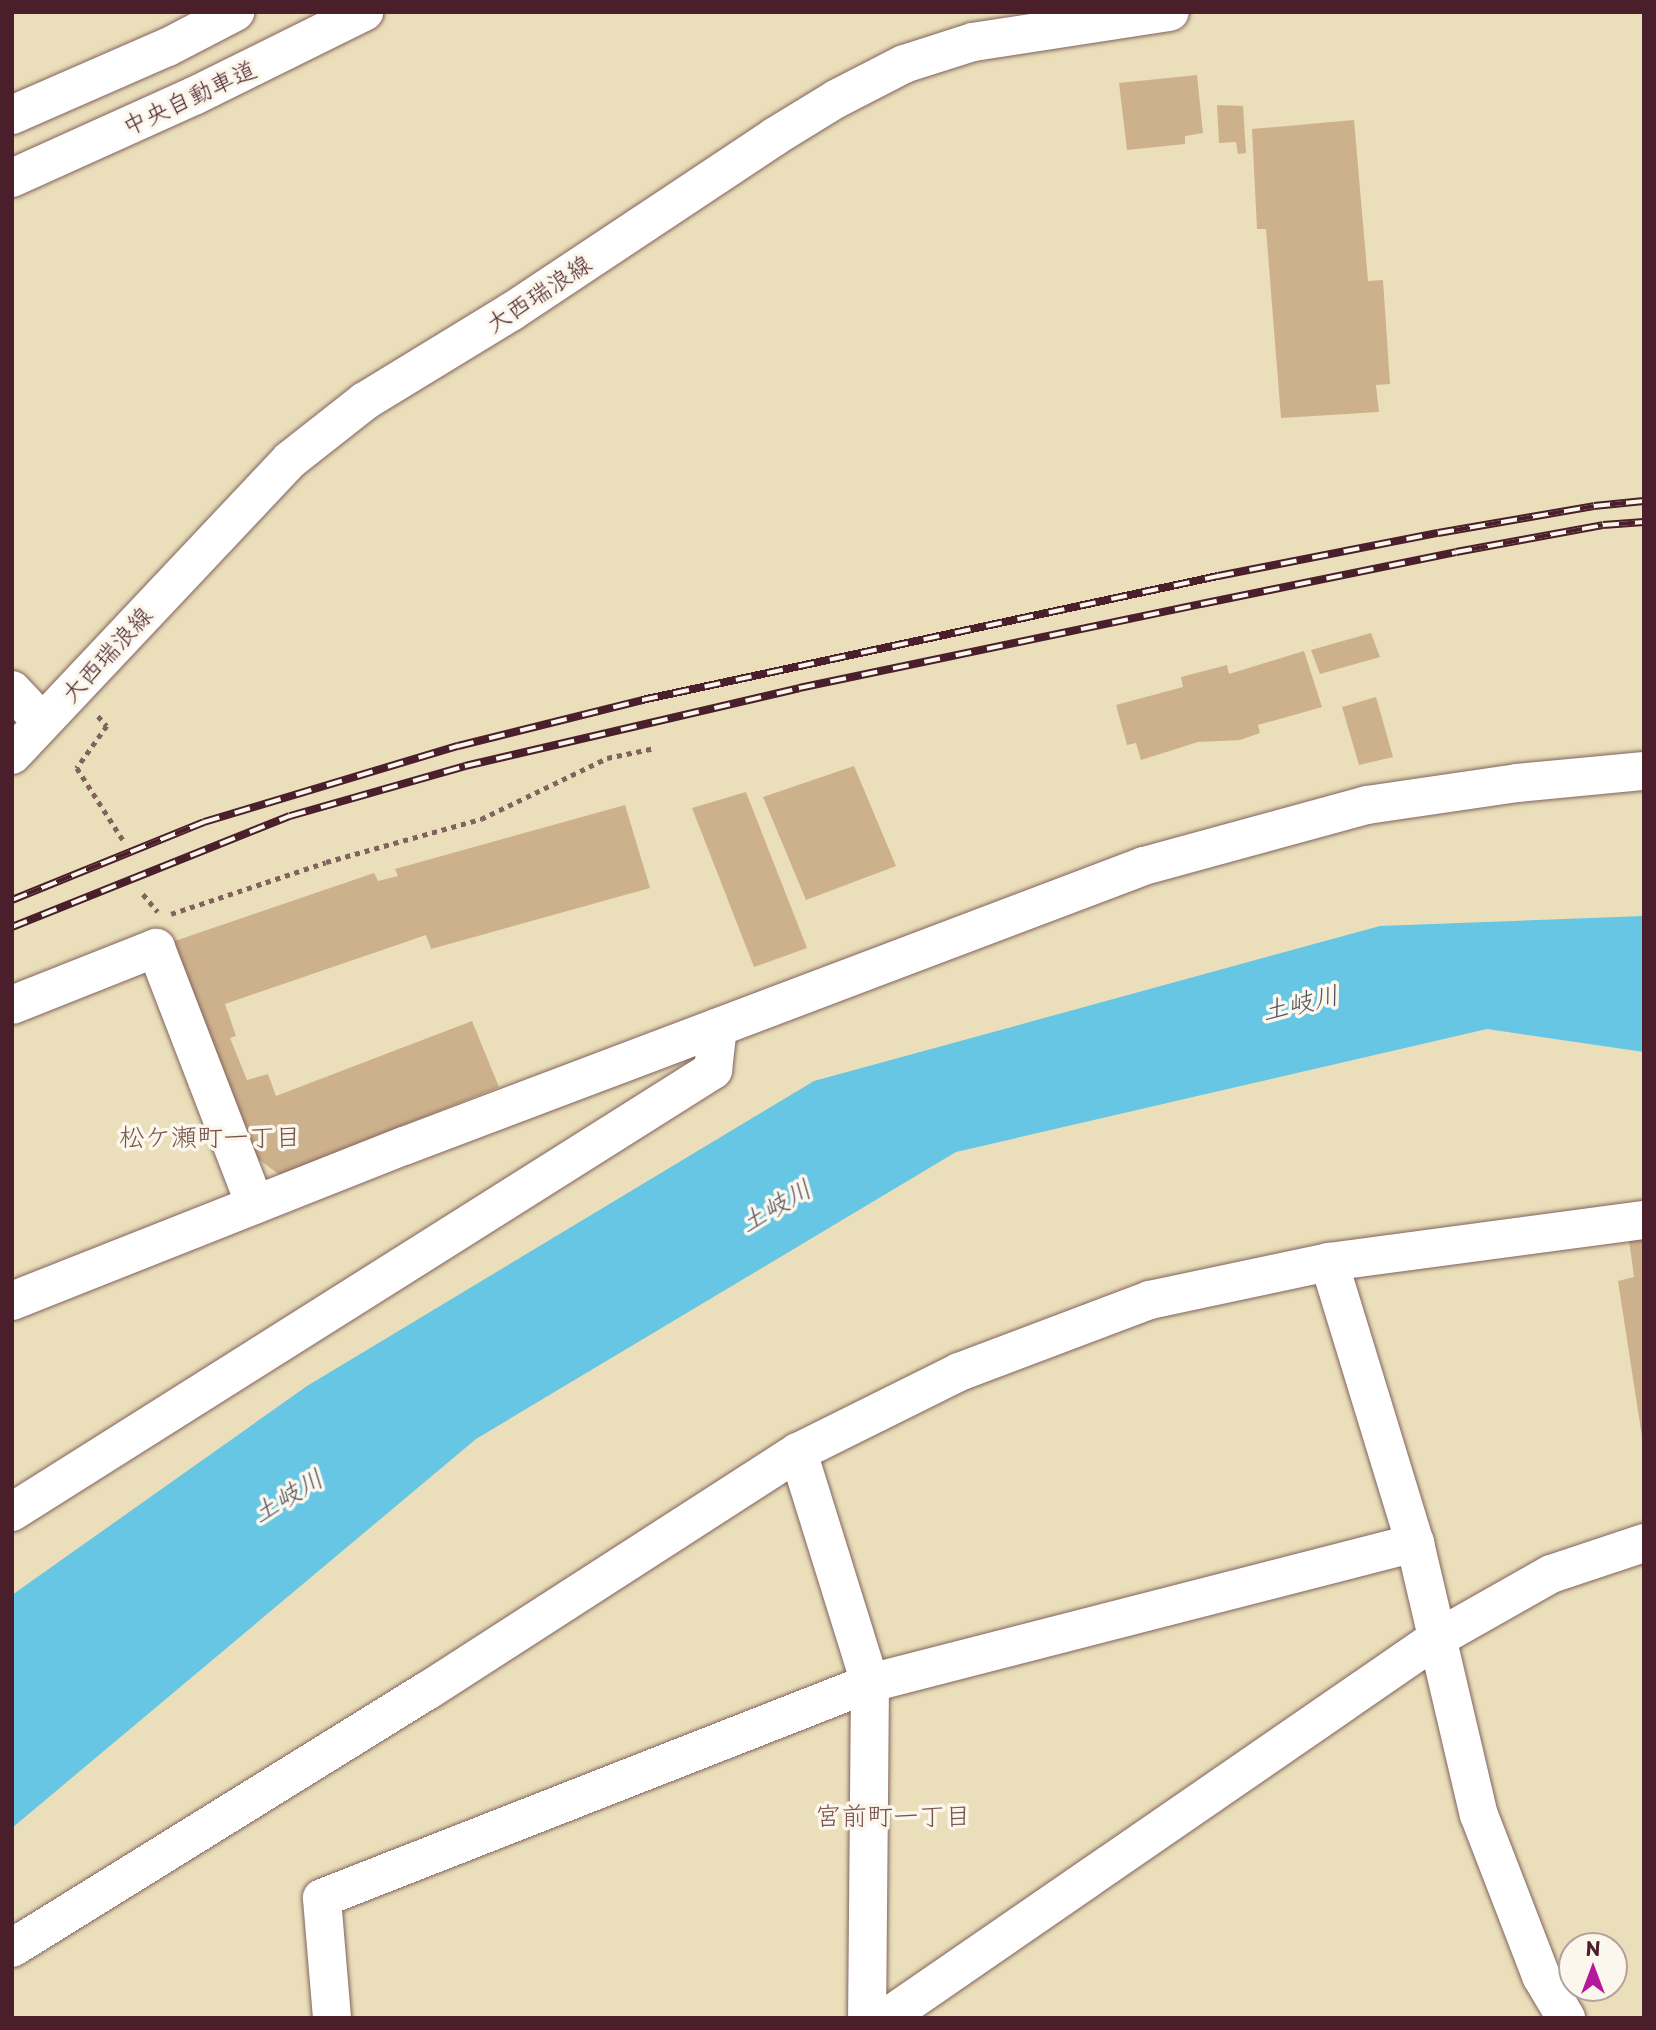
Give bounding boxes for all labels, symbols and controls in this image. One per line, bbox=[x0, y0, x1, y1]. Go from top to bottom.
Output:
street label: 中央自動車道 bbox=[118, 54, 260, 140]
street label: 大西瑞浪線 bbox=[480, 248, 596, 338]
street label: 大西瑞浪線 bbox=[55, 600, 157, 708]
water label: 土岐川 bbox=[1258, 978, 1342, 1026]
district label: 松ケ瀬町一丁目 bbox=[119, 1120, 301, 1152]
water label: 土岐川 bbox=[733, 1172, 817, 1238]
water label: 土岐川 bbox=[246, 1462, 328, 1528]
district label: 宮前町一丁目 bbox=[815, 1799, 971, 1831]
north arrow bbox=[1558, 1932, 1628, 2002]
text: N bbox=[1585, 1934, 1601, 1962]

